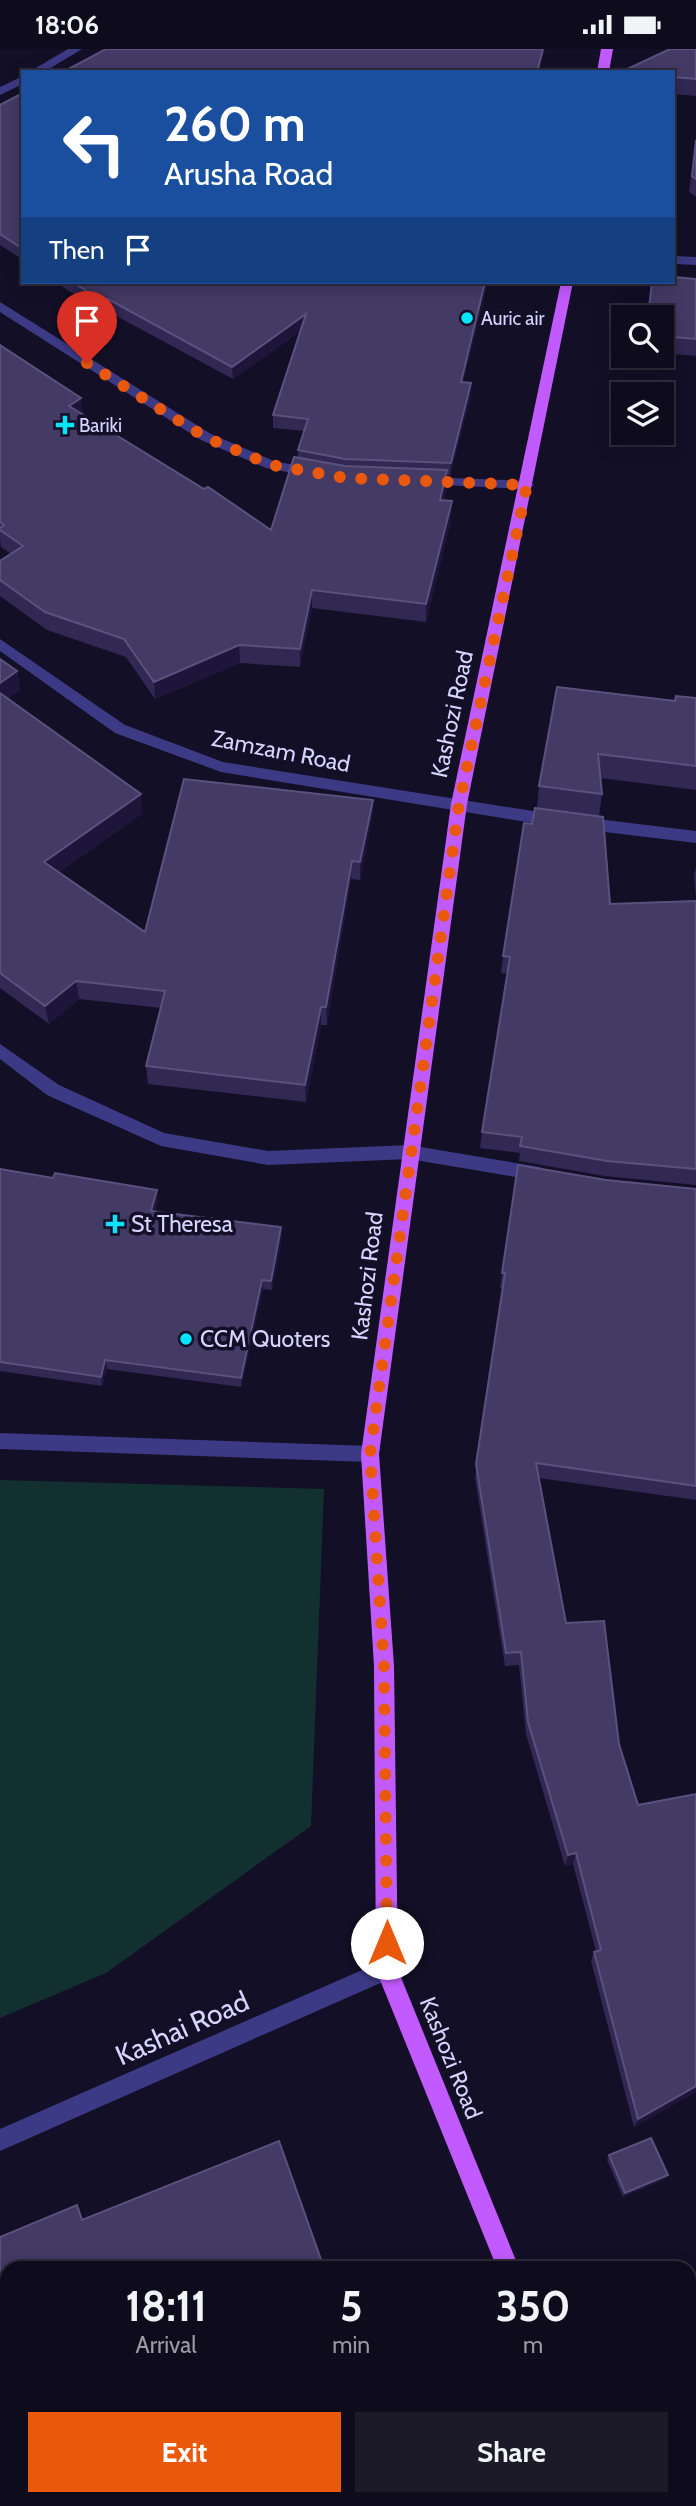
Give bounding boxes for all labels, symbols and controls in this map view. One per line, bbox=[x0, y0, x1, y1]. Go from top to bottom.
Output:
text: 18:06 bbox=[35, 9, 99, 41]
text: 260 m bbox=[164, 94, 306, 153]
icon: left bbox=[49, 98, 140, 189]
text: Arusha Road bbox=[164, 154, 333, 193]
icon: arrive bbox=[119, 231, 157, 269]
text: Then bbox=[49, 234, 105, 266]
pin bbox=[57, 291, 117, 363]
icon: arrive bbox=[68, 302, 106, 340]
map controls bbox=[611, 305, 674, 445]
button: search bbox=[611, 305, 674, 368]
place label: Auric air bbox=[481, 307, 545, 330]
marker: Auric air bbox=[459, 310, 475, 326]
button: layers bbox=[611, 382, 674, 445]
place label: Bariki bbox=[79, 414, 122, 437]
marker: Bariki bbox=[57, 417, 73, 433]
street label: Kashozi Road bbox=[425, 648, 479, 780]
street label: Zamzam Road bbox=[209, 724, 353, 778]
place label: St Theresa bbox=[131, 1210, 233, 1238]
street label: Kashozi Road bbox=[345, 1210, 389, 1342]
marker: St Theresa bbox=[105, 1214, 125, 1234]
place label: CCM Quoters bbox=[200, 1325, 330, 1353]
marker: CCM Quoters bbox=[178, 1331, 194, 1347]
position arrow bbox=[350, 1906, 424, 1980]
street label: Kashai Road bbox=[110, 1983, 254, 2073]
street label: Kashozi Road bbox=[414, 1993, 488, 2123]
text: 18:11 bbox=[126, 2280, 207, 2332]
text: 5 bbox=[340, 2280, 362, 2332]
text: 350 bbox=[496, 2280, 570, 2332]
text: Arrival bbox=[135, 2331, 197, 2359]
text: min bbox=[332, 2331, 370, 2359]
text: m bbox=[523, 2331, 543, 2359]
button: Exit bbox=[28, 2412, 341, 2492]
button: Share bbox=[355, 2412, 668, 2492]

